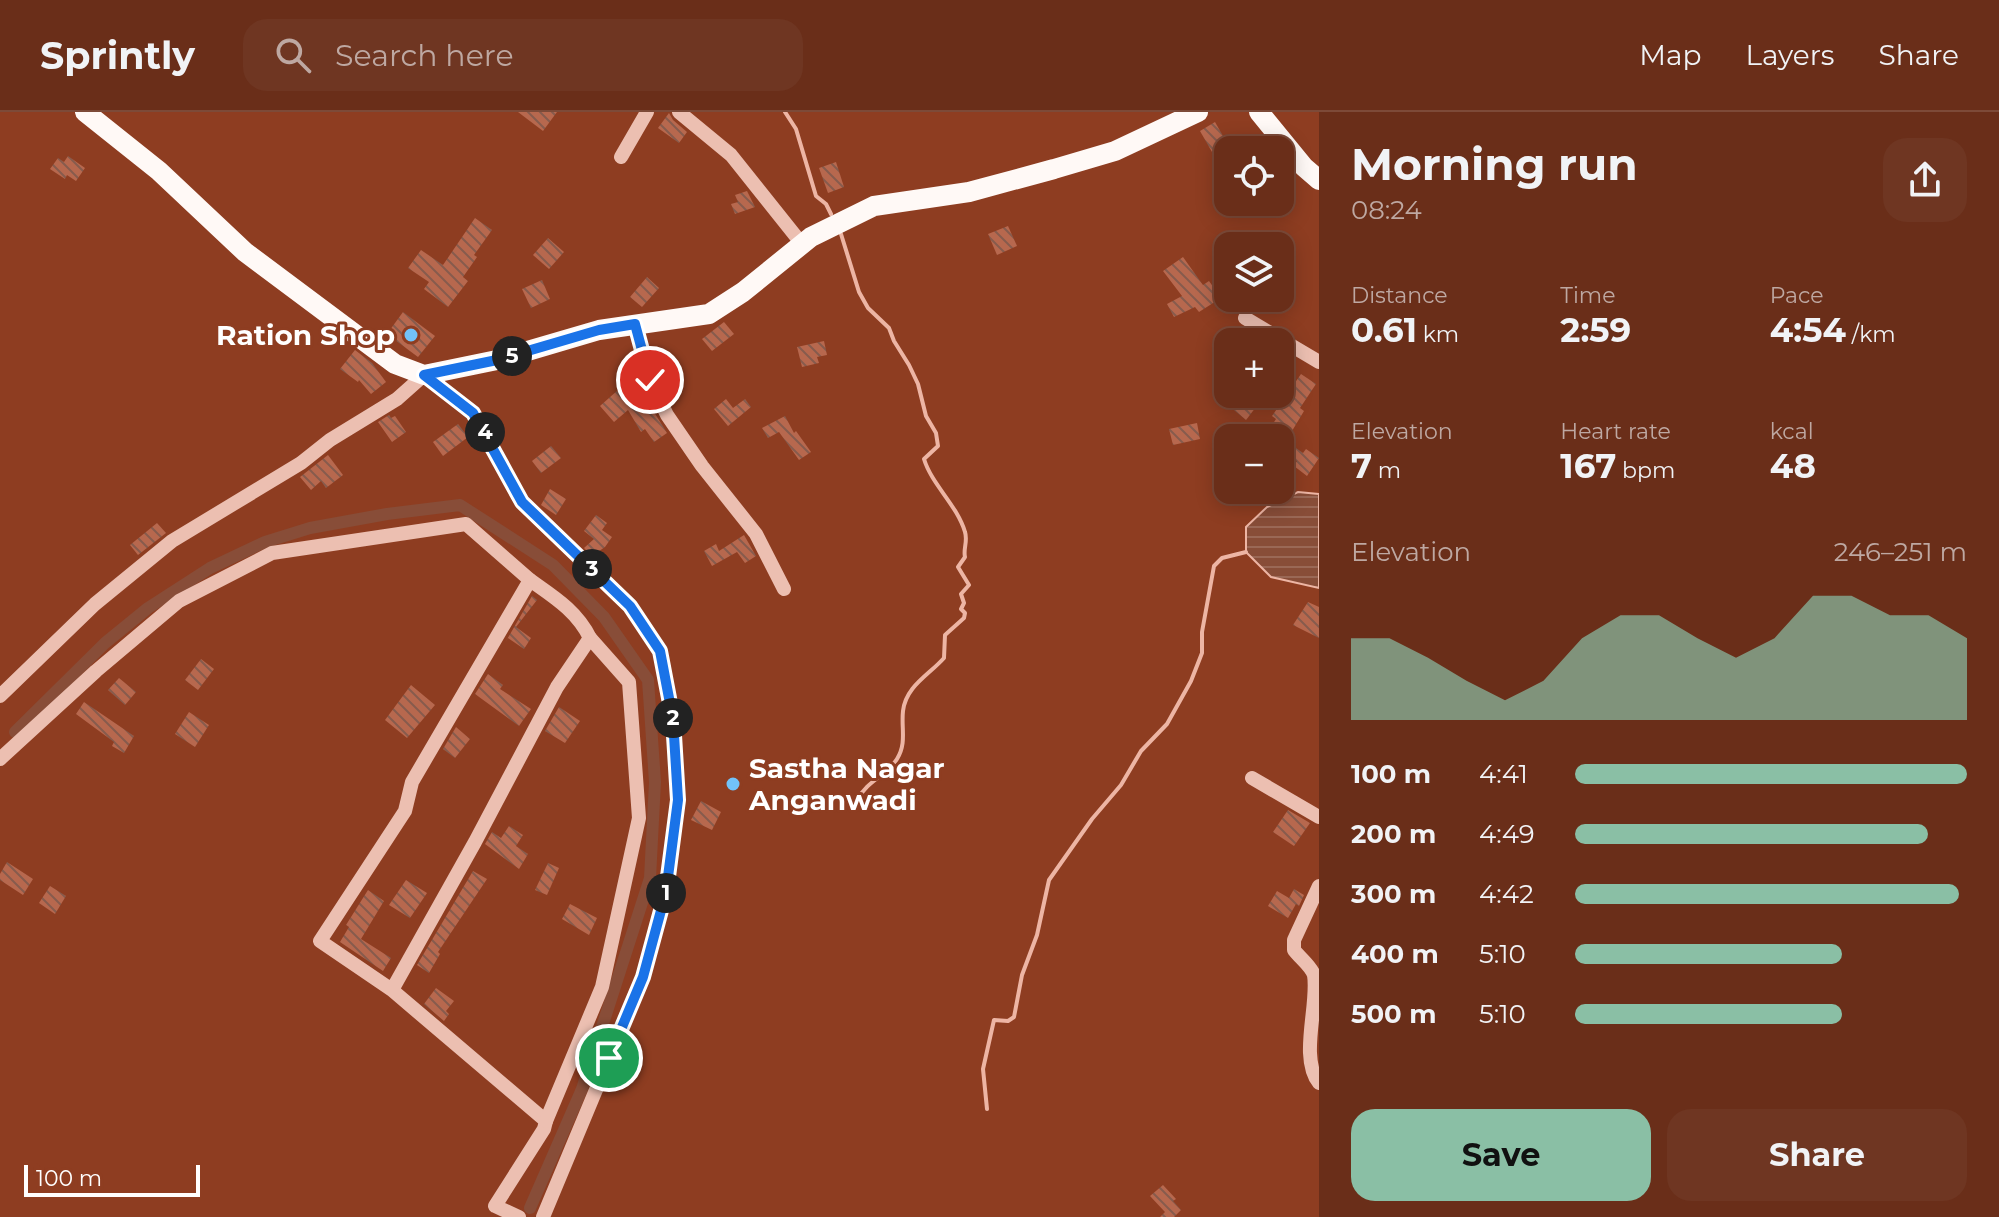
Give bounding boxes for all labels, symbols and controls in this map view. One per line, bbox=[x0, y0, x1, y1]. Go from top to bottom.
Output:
search box bbox=[243, 19, 803, 91]
text: Sprintly bbox=[40, 32, 195, 79]
icon: search bbox=[271, 33, 315, 77]
text: Search here bbox=[335, 37, 514, 74]
text: Map bbox=[1639, 38, 1702, 72]
text: Layers bbox=[1746, 38, 1835, 72]
text: Share bbox=[1879, 38, 1959, 72]
map controls bbox=[1214, 136, 1294, 504]
button: locate bbox=[1214, 136, 1294, 216]
text: Morning run bbox=[1351, 137, 1638, 191]
button: share bbox=[1883, 138, 1967, 222]
text: 08:24 bbox=[1351, 194, 1422, 226]
button: layers bbox=[1214, 232, 1294, 312]
text: Distance bbox=[1351, 282, 1448, 309]
text: Time bbox=[1560, 282, 1616, 309]
text: Pace bbox=[1770, 282, 1824, 309]
text: 0.61 bbox=[1351, 309, 1417, 351]
text: 2:59 bbox=[1560, 309, 1631, 351]
text: 4:54 bbox=[1770, 309, 1846, 351]
place label: Ration Shop bbox=[216, 318, 395, 352]
text: km bbox=[1417, 321, 1459, 348]
text: /km bbox=[1846, 321, 1896, 348]
marker: Ration Shop bbox=[402, 326, 420, 344]
button: + bbox=[1214, 328, 1294, 408]
pin: 5 bbox=[492, 336, 532, 376]
text: 5 bbox=[505, 342, 519, 369]
pin bbox=[616, 346, 684, 414]
icon: check bbox=[628, 358, 672, 402]
pin: 4 bbox=[465, 412, 505, 452]
text: 4 bbox=[477, 418, 493, 445]
text: Elevation bbox=[1351, 418, 1453, 445]
text: Heart rate bbox=[1560, 418, 1671, 445]
text: kcal bbox=[1770, 418, 1814, 445]
button: − bbox=[1214, 424, 1294, 504]
text: 7 bbox=[1351, 445, 1372, 487]
text: 167 bbox=[1560, 445, 1616, 487]
text: 48 bbox=[1770, 445, 1816, 487]
text: m bbox=[1372, 457, 1401, 484]
text: bpm bbox=[1616, 457, 1675, 484]
text: Elevation bbox=[1351, 536, 1471, 568]
text: 246–251 m bbox=[1834, 536, 1967, 568]
pin: 3 bbox=[572, 549, 612, 589]
text: 3 bbox=[585, 555, 599, 582]
pin: 2 bbox=[653, 698, 693, 738]
text: 2 bbox=[667, 704, 679, 731]
place label: Sastha Nagar Anganwadi bbox=[748, 751, 945, 817]
text: 100 m bbox=[1351, 758, 1431, 790]
text: 4:41 bbox=[1479, 758, 1528, 790]
marker: Sastha Nagar Anganwadi bbox=[724, 775, 742, 793]
text: 200 m bbox=[1351, 818, 1436, 850]
text: 4:49 bbox=[1479, 818, 1535, 850]
pin: 1 bbox=[646, 873, 686, 913]
text: 300 m bbox=[1351, 878, 1436, 910]
text: 4:42 bbox=[1479, 878, 1534, 910]
text: 1 bbox=[662, 879, 670, 906]
text: 400 m bbox=[1351, 938, 1439, 970]
text: 5:10 bbox=[1479, 938, 1526, 970]
text: 500 m bbox=[1351, 998, 1436, 1030]
text: 5:10 bbox=[1479, 998, 1526, 1030]
pin bbox=[575, 1024, 643, 1092]
icon: arrive bbox=[587, 1036, 631, 1080]
button: Save bbox=[1351, 1109, 1651, 1201]
button: Share bbox=[1667, 1109, 1967, 1201]
scale bar bbox=[24, 1161, 200, 1197]
text: 100 m bbox=[36, 1165, 102, 1192]

